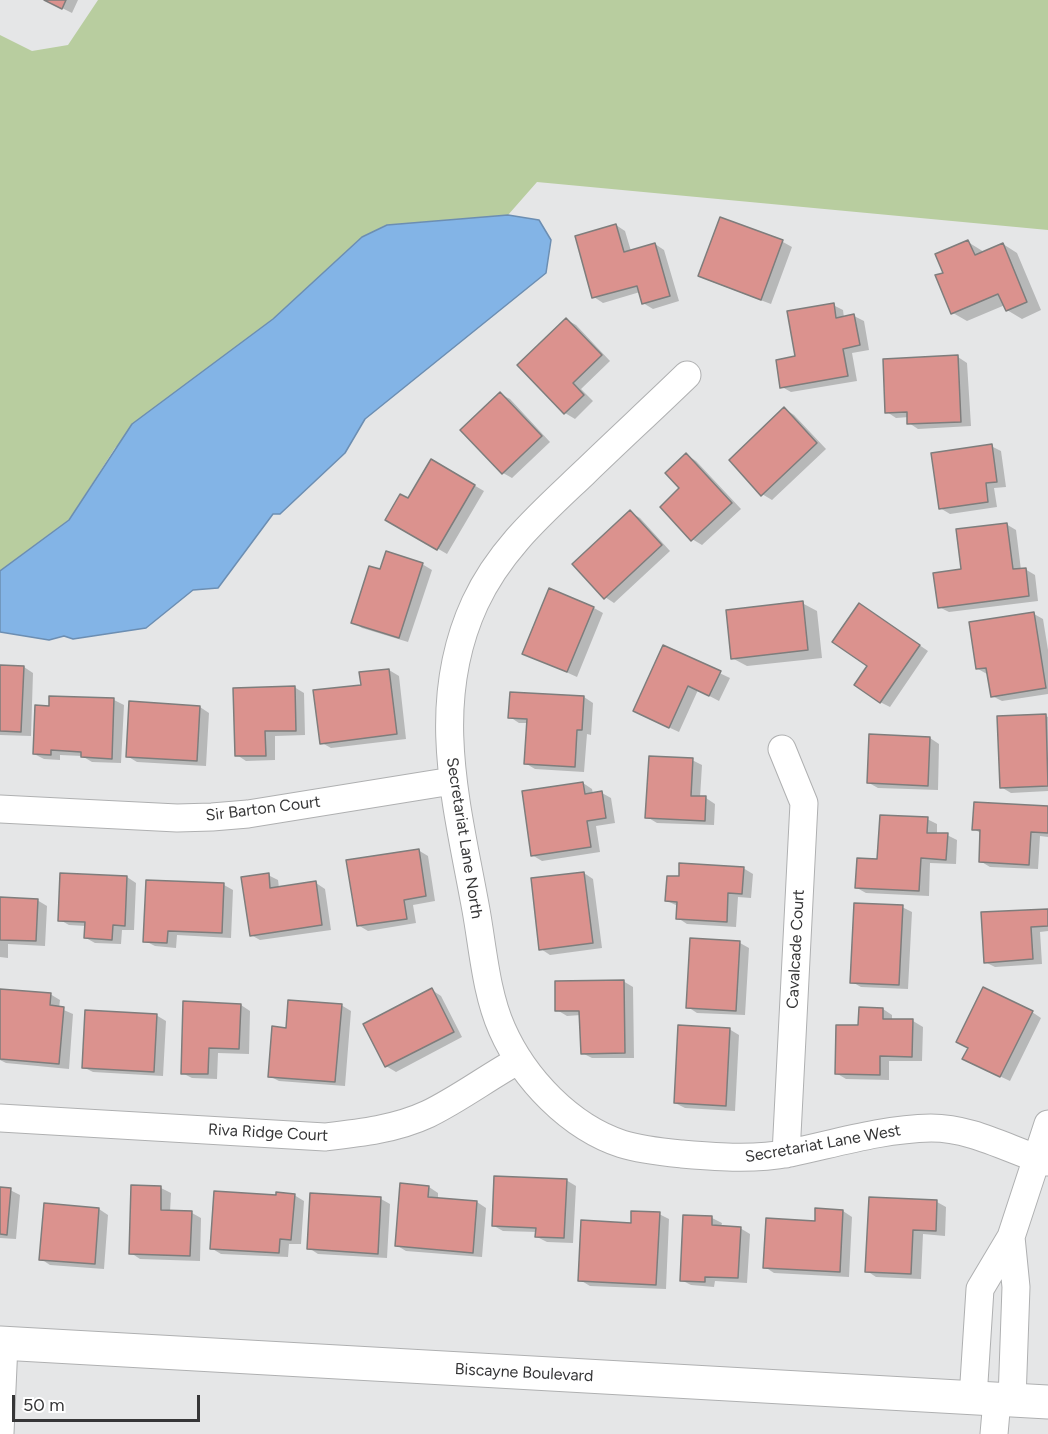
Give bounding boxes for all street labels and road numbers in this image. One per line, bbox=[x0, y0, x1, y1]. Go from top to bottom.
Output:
street label: Secretariat Lane North bbox=[442, 756, 486, 920]
street label: Sir Barton Court bbox=[204, 792, 322, 826]
street label: Cavalcade Court bbox=[783, 889, 809, 1009]
street label: Riva Ridge Court bbox=[207, 1120, 329, 1146]
street label: Secretariat Lane West bbox=[744, 1121, 902, 1167]
street label: Biscayne Boulevard bbox=[454, 1360, 594, 1386]

